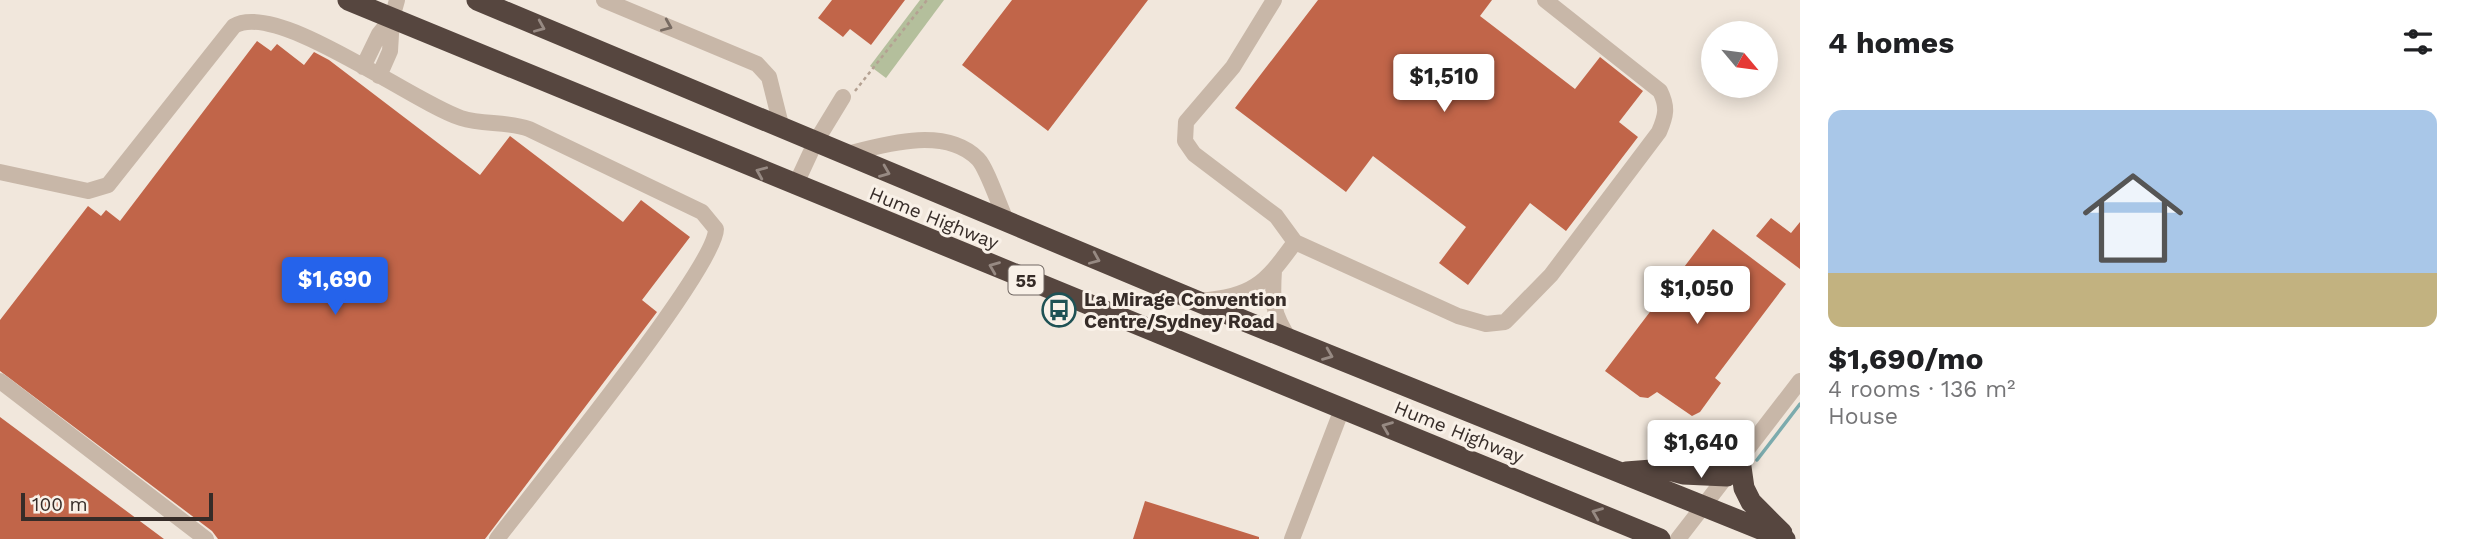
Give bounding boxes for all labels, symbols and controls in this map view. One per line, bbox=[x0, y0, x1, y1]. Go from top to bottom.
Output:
one-way arrow bbox=[533, 18, 545, 32]
one-way arrow bbox=[660, 18, 672, 32]
north arrow bbox=[1701, 21, 1778, 98]
map controls bbox=[1701, 21, 1778, 98]
icon: filters bbox=[2399, 23, 2437, 61]
text: 4 homes bbox=[1828, 25, 1954, 60]
pin: $1,510 bbox=[1387, 54, 1501, 114]
text: $1,510 bbox=[1409, 63, 1479, 90]
icon: home bbox=[2070, 155, 2196, 281]
one-way arrow bbox=[878, 164, 890, 178]
one-way arrow bbox=[756, 166, 768, 180]
street label: Hume Highway bbox=[866, 182, 1002, 254]
one-way arrow bbox=[1088, 251, 1101, 265]
pin: $1,690 bbox=[278, 258, 392, 317]
one-way arrow bbox=[989, 262, 1001, 276]
text: $1,690 bbox=[298, 266, 372, 293]
road number: 55 bbox=[1009, 266, 1044, 294]
pin: $1,050 bbox=[1640, 266, 1754, 326]
text: $1,050 bbox=[1660, 275, 1734, 302]
place label: La Mirage Convention Centre/Sydney Road bbox=[1084, 288, 1287, 333]
bus stop icon: La Mirage Convention Centre/Sydney Road bbox=[1040, 291, 1078, 329]
text: $1,690/mo bbox=[1828, 341, 1983, 376]
one-way arrow bbox=[1322, 347, 1334, 361]
text: 4 rooms · 136 m² bbox=[1828, 376, 2016, 403]
street label: Hume Highway bbox=[1391, 396, 1527, 468]
text: House bbox=[1828, 403, 1898, 430]
pin: $1,640 bbox=[1644, 420, 1758, 480]
one-way arrow bbox=[1381, 422, 1393, 436]
text: $1,640 bbox=[1663, 429, 1739, 456]
scale bar bbox=[21, 490, 214, 522]
text: 100 m bbox=[32, 493, 88, 516]
one-way arrow bbox=[1592, 508, 1604, 522]

